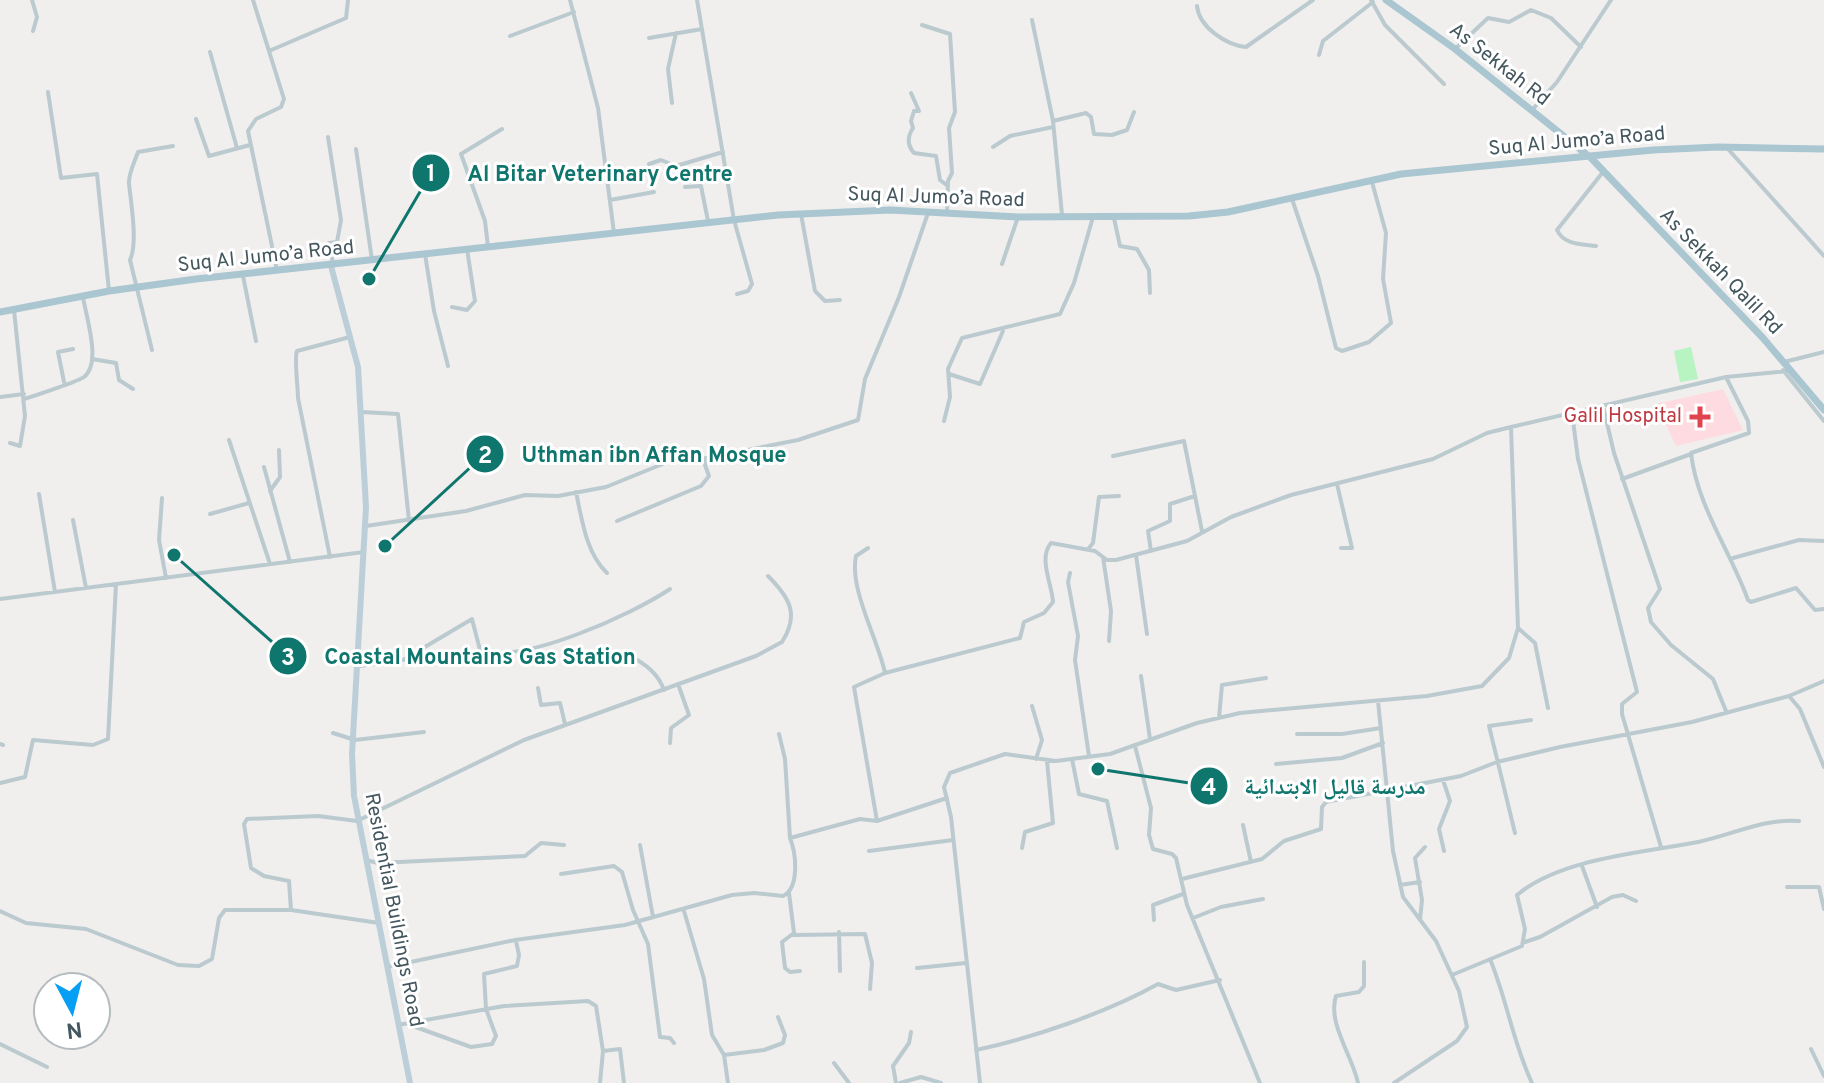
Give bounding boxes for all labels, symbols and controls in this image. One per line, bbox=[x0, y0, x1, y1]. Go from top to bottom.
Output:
street label: As Sekkah Rd bbox=[1443, 17, 1555, 113]
street label: Suq Al Jumo’a Road bbox=[1488, 121, 1666, 163]
callout: Al Bitar Veterinary Centre bbox=[411, 150, 749, 196]
text: 1 bbox=[426, 160, 436, 190]
text: Al Bitar Veterinary Centre bbox=[467, 162, 733, 189]
street label: Suq Al Jumo’a Road bbox=[847, 182, 1025, 214]
street label: As Sekkah Qalil Rd bbox=[1653, 203, 1787, 341]
street label: Suq Al Jumo’a Road bbox=[176, 235, 356, 279]
place label: Galil Hospital bbox=[1564, 404, 1682, 430]
marker: Galil Hospital bbox=[1689, 406, 1711, 428]
callout: Uthman ibn Affan Mosque bbox=[465, 431, 803, 477]
text: 2 bbox=[478, 442, 492, 472]
text: Uthman ibn Affan Mosque bbox=[522, 443, 786, 470]
callout: Coastal Mountains Gas Station bbox=[268, 633, 651, 679]
text: 3 bbox=[281, 644, 295, 674]
text: Coastal Mountains Gas Station bbox=[324, 645, 636, 672]
callout: مدرسة قاليل الابتدائية bbox=[1189, 763, 1442, 809]
text: 4 bbox=[1201, 774, 1217, 804]
text: مدرسة قاليل الابتدائية bbox=[1244, 775, 1426, 802]
street label: Residential Buildings Road bbox=[358, 791, 428, 1029]
north arrow bbox=[32, 971, 112, 1051]
text: N bbox=[65, 1014, 84, 1043]

